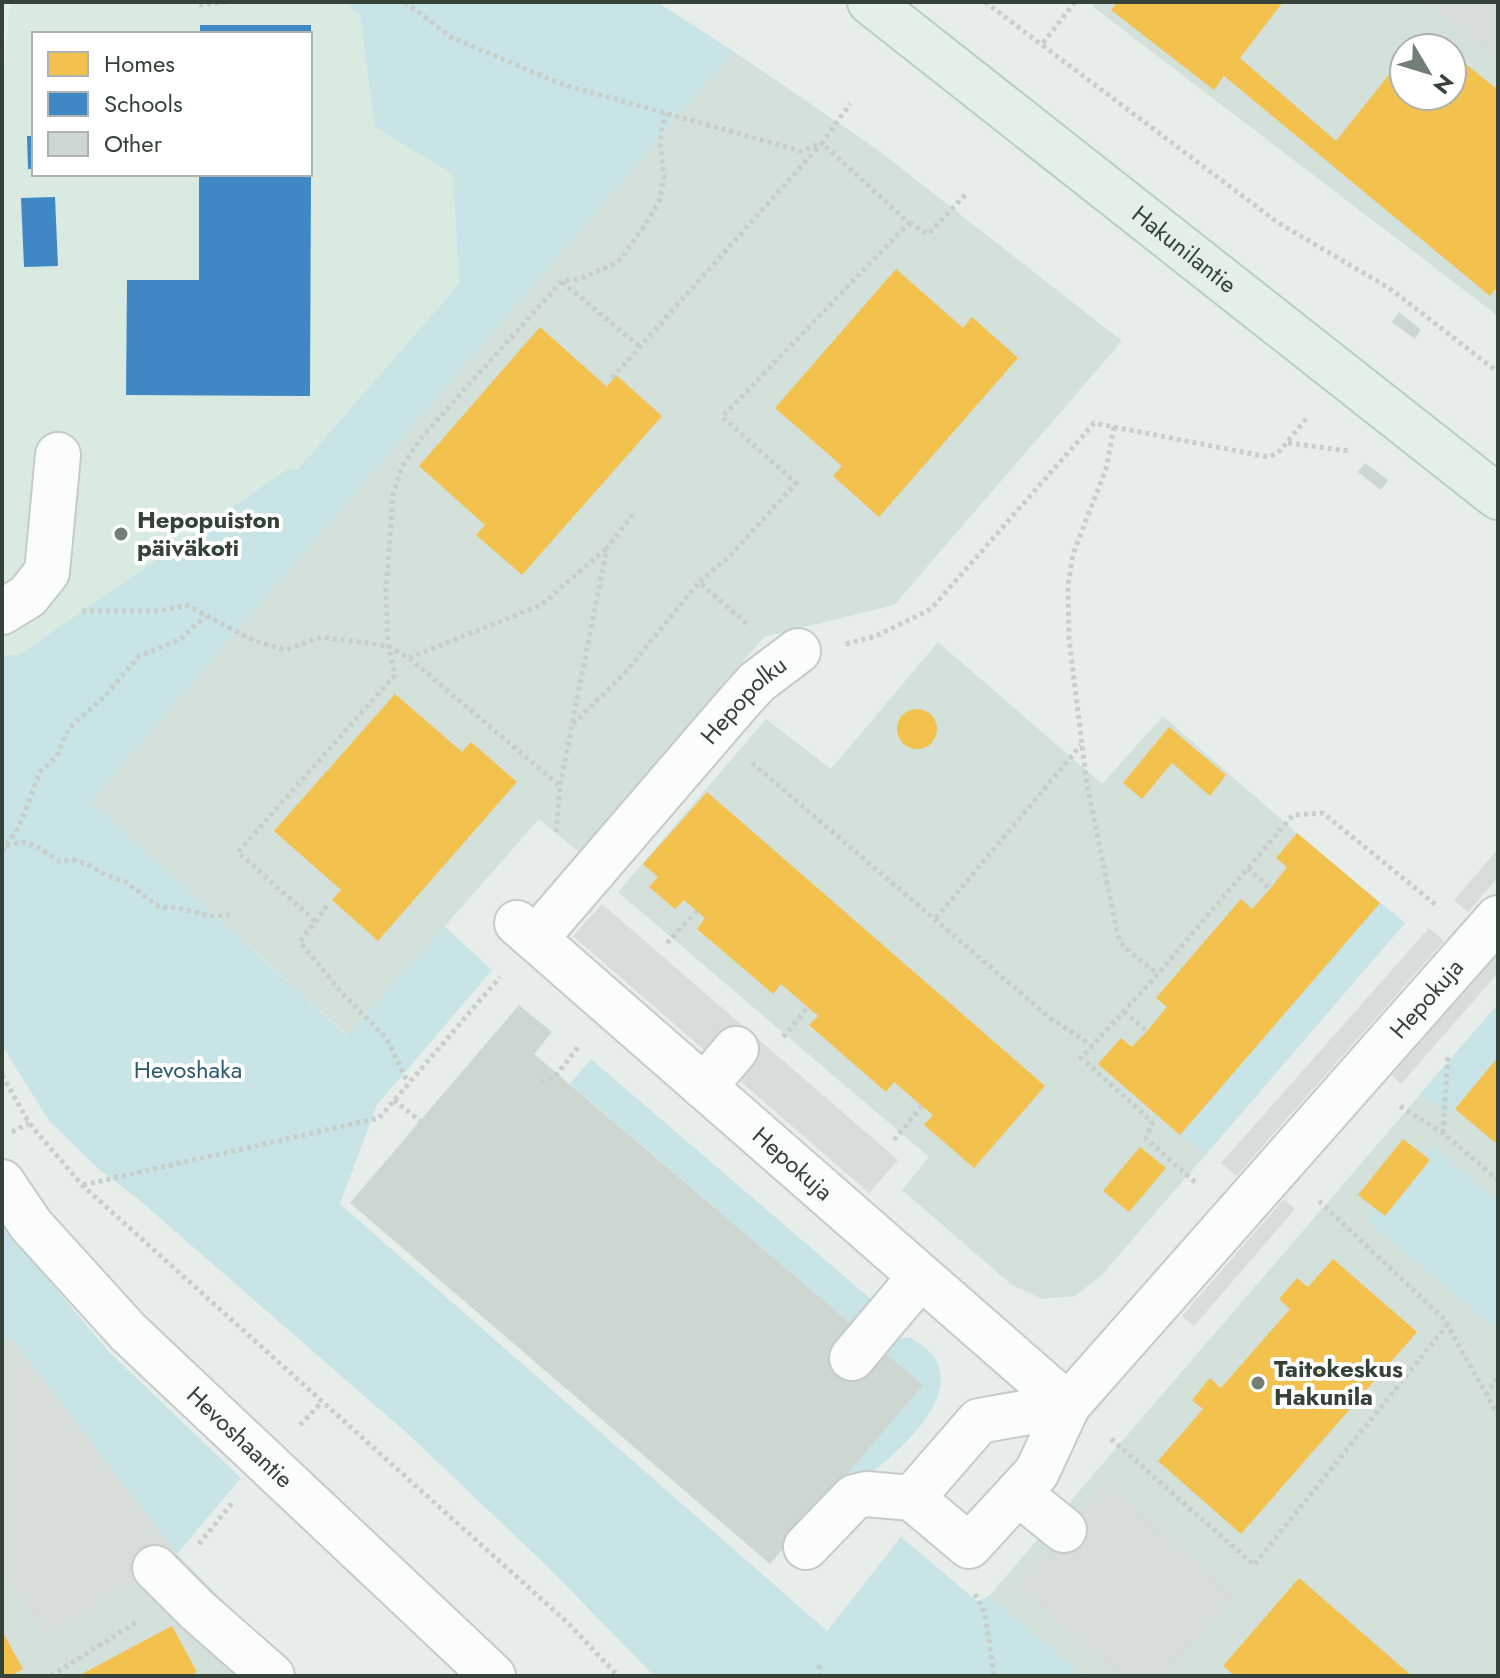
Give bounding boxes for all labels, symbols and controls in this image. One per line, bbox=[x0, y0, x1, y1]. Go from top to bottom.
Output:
legend bbox=[32, 32, 312, 176]
north arrow bbox=[1388, 32, 1468, 112]
text: Homes bbox=[104, 46, 175, 81]
text: N bbox=[1426, 68, 1462, 101]
text: Schools bbox=[104, 86, 183, 121]
text: Other bbox=[104, 126, 163, 161]
street label: Hakunilantie bbox=[1125, 197, 1244, 302]
place label: Hepopuiston päiväkoti bbox=[137, 502, 280, 565]
marker: Hepopuiston päiväkoti bbox=[112, 525, 130, 543]
street label: Hepopolku bbox=[692, 647, 794, 752]
street label: Hepokuja bbox=[1381, 951, 1471, 1046]
park label: Hevoshaka bbox=[134, 1052, 242, 1087]
street label: Hepokuja bbox=[745, 1119, 841, 1209]
place label: Taitokeskus Hakunila bbox=[1274, 1351, 1403, 1414]
marker: Taitokeskus Hakunila bbox=[1249, 1374, 1267, 1392]
street label: Hevoshaantie bbox=[179, 1378, 301, 1496]

